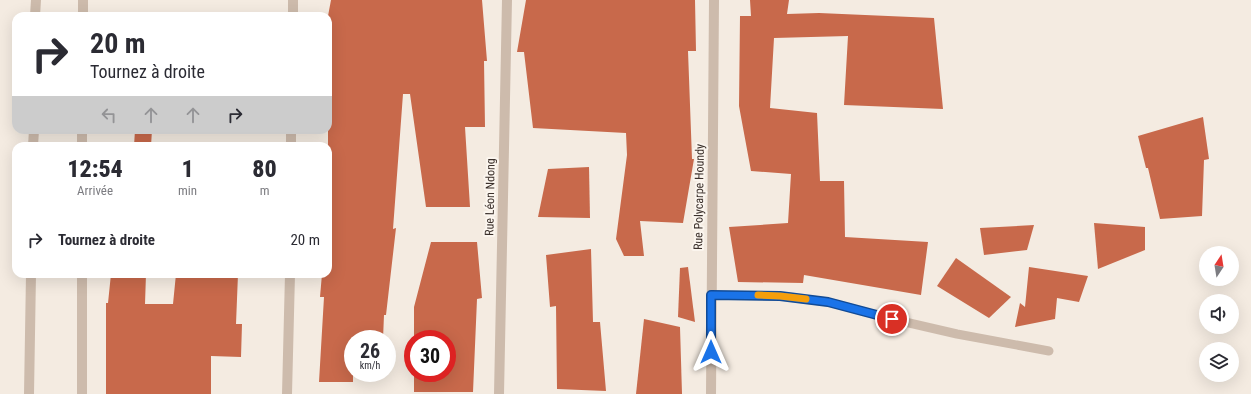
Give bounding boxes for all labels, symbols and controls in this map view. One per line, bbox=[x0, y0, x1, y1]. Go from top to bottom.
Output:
text: 20 m bbox=[90, 27, 146, 60]
icon: right bbox=[24, 28, 76, 80]
text: Tournez à droite bbox=[90, 61, 205, 82]
icon: left bbox=[98, 104, 120, 126]
icon: ahead bbox=[140, 104, 162, 126]
icon: ahead bbox=[182, 104, 204, 126]
icon: right bbox=[224, 104, 246, 126]
street label: Rue Polycarpe Houndy bbox=[691, 144, 707, 250]
text: 12:54 bbox=[67, 155, 123, 183]
text: 1 bbox=[181, 155, 194, 183]
text: 80 bbox=[252, 155, 277, 183]
street label: Rue Léon Ndong bbox=[482, 158, 498, 236]
text: Arrivée bbox=[77, 183, 113, 198]
text: min bbox=[178, 183, 197, 198]
text: m bbox=[260, 183, 269, 198]
icon: right bbox=[24, 229, 46, 251]
text: Tournez à droite bbox=[58, 231, 155, 249]
text: 20 m bbox=[290, 231, 320, 249]
north arrow bbox=[1199, 246, 1239, 286]
map controls bbox=[1199, 246, 1239, 382]
button: sound bbox=[1199, 294, 1239, 334]
pin bbox=[875, 302, 909, 336]
icon: arrive bbox=[881, 308, 903, 330]
speed limit sign: 30 bbox=[404, 330, 456, 382]
position arrow bbox=[690, 331, 732, 373]
text: 26 bbox=[360, 339, 380, 363]
button: layers bbox=[1199, 342, 1239, 382]
text: km/h bbox=[360, 360, 380, 371]

